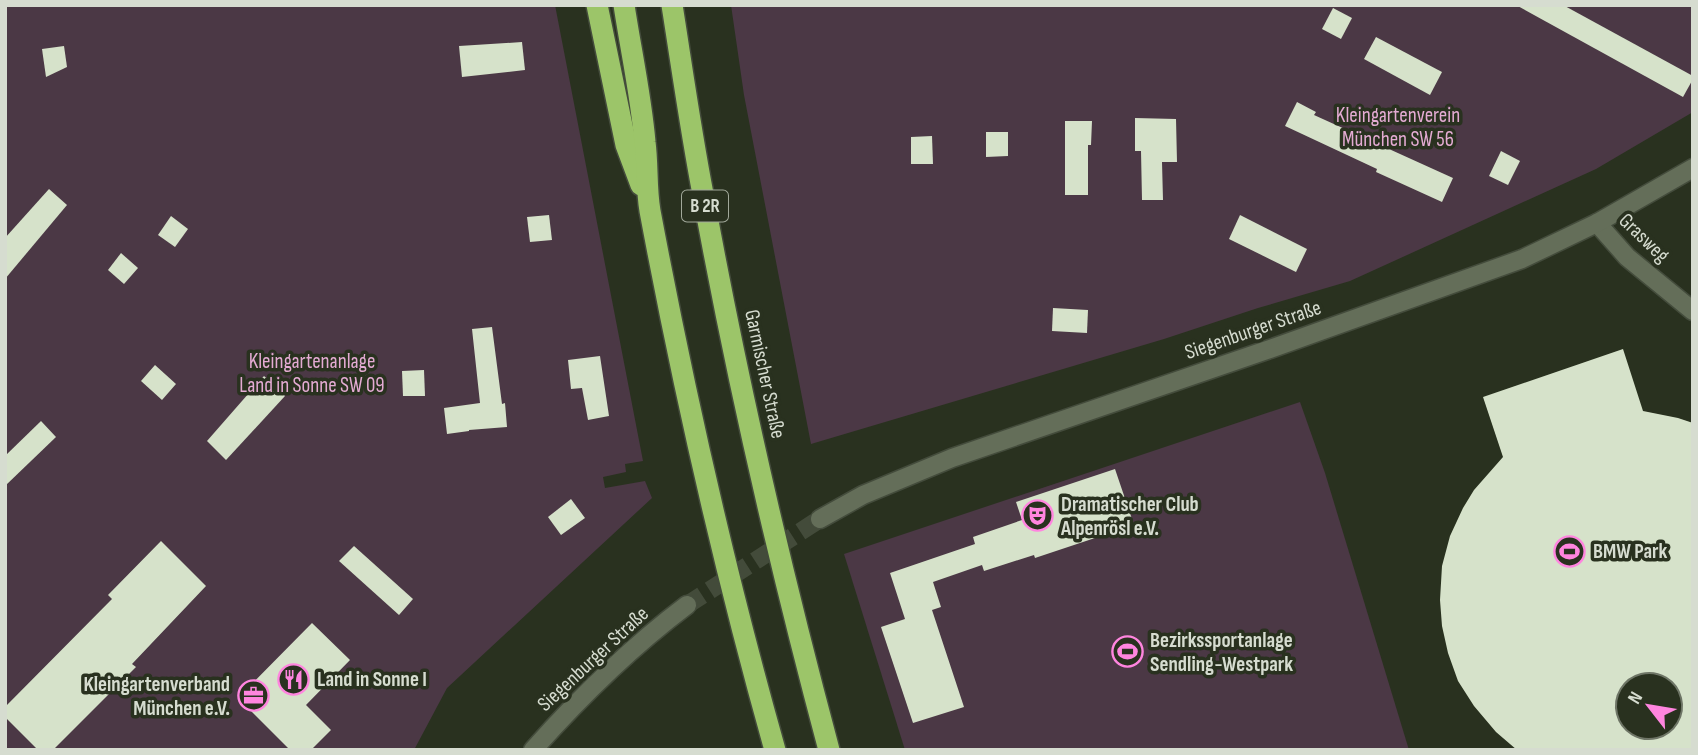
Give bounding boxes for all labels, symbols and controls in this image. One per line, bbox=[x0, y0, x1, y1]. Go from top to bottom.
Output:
park label: Kleingartenverein München SW 56 bbox=[1336, 103, 1460, 152]
road number: B 2R bbox=[682, 190, 728, 222]
street label: Grasweg bbox=[1614, 208, 1674, 268]
street label: Siegenburger Straße bbox=[1182, 295, 1324, 365]
street label: Garmischer Straße bbox=[739, 307, 791, 441]
park label: Kleingartenanlage Land in Sonne SW 09 bbox=[239, 349, 385, 398]
place label: Dramatischer Club Alpenrösl e.V. bbox=[1060, 492, 1199, 541]
theatre icon: Dramatischer Club Alpenrösl e.V. bbox=[1021, 499, 1055, 533]
sports icon: BMW Park bbox=[1553, 534, 1587, 568]
place label: BMW Park bbox=[1593, 539, 1668, 564]
street label: Siegenburger Straße bbox=[532, 601, 654, 717]
place label: Bezirkssportanlage Sendling-Westpark bbox=[1150, 628, 1293, 677]
sports icon: Bezirkssportanlage Sendling-Westpark bbox=[1110, 635, 1144, 669]
restaurant icon: Land in Sonne I bbox=[277, 662, 311, 696]
place label: Land in Sonne I bbox=[317, 667, 427, 692]
north arrow bbox=[1614, 671, 1684, 741]
place label: Kleingartenverband München e.V. bbox=[83, 672, 230, 721]
office icon: Kleingartenverband München e.V. bbox=[236, 679, 270, 713]
text: N bbox=[1623, 688, 1648, 708]

